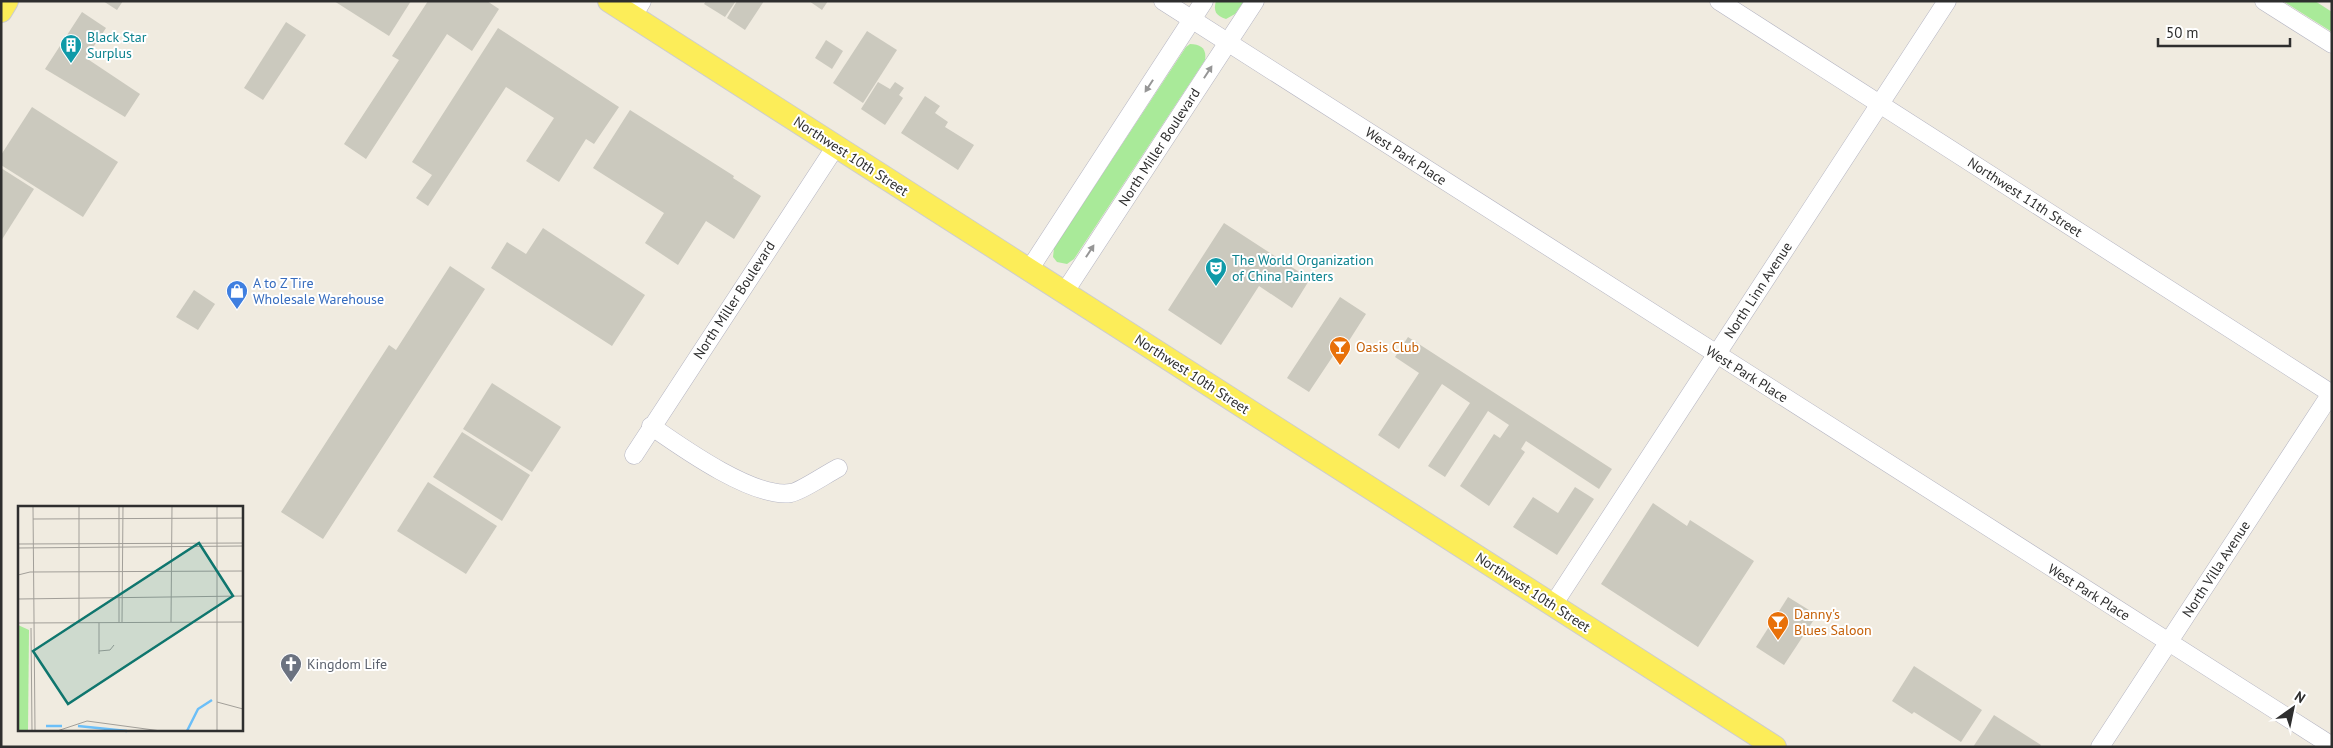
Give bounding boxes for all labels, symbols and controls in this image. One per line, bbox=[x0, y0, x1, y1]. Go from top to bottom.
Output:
scale bar bbox=[2158, 15, 2290, 47]
text: 50 m bbox=[2166, 23, 2199, 42]
place label: Black Star Surplus bbox=[87, 28, 147, 62]
building icon: Black Star Surplus bbox=[59, 33, 83, 64]
one-way arrow bbox=[1203, 65, 1213, 79]
one-way arrow bbox=[1144, 79, 1153, 93]
street label: North Miller Boulevard bbox=[1114, 85, 1204, 209]
street label: Northwest 10th Street bbox=[790, 112, 912, 200]
street label: West Park Place bbox=[1362, 123, 1450, 189]
street label: Northwest 11th Street bbox=[1964, 153, 2086, 241]
street label: North Miller Boulevard bbox=[689, 238, 779, 362]
street label: North Linn Avenue bbox=[1720, 238, 1796, 342]
one-way arrow bbox=[1085, 245, 1094, 258]
place label: The World Organization of China Painters bbox=[1232, 251, 1374, 285]
theatre icon: The World Organization of China Painters bbox=[1204, 256, 1228, 287]
place label: A to Z Tire Wholesale Warehouse bbox=[253, 274, 384, 308]
shop icon: A to Z Tire Wholesale Warehouse bbox=[225, 279, 249, 310]
street label: Northwest 10th Street bbox=[1131, 330, 1253, 418]
bar icon: Oasis Club bbox=[1328, 335, 1352, 366]
place label: Oasis Club bbox=[1356, 338, 1419, 356]
street label: West Park Place bbox=[1703, 342, 1791, 406]
inset map bbox=[18, 506, 242, 730]
street label: North Villa Avenue bbox=[2178, 517, 2254, 621]
street label: Northwest 10th Street bbox=[1472, 548, 1594, 636]
street label: West Park Place bbox=[2045, 560, 2133, 624]
place label: Danny's Blues Saloon bbox=[1794, 605, 1872, 639]
bar icon: Danny's Blues Saloon bbox=[1766, 610, 1790, 641]
church icon: Kingdom Life bbox=[279, 652, 303, 683]
place label: Kingdom Life bbox=[307, 655, 387, 673]
north arrow bbox=[2268, 683, 2318, 733]
text: N bbox=[2291, 687, 2309, 707]

